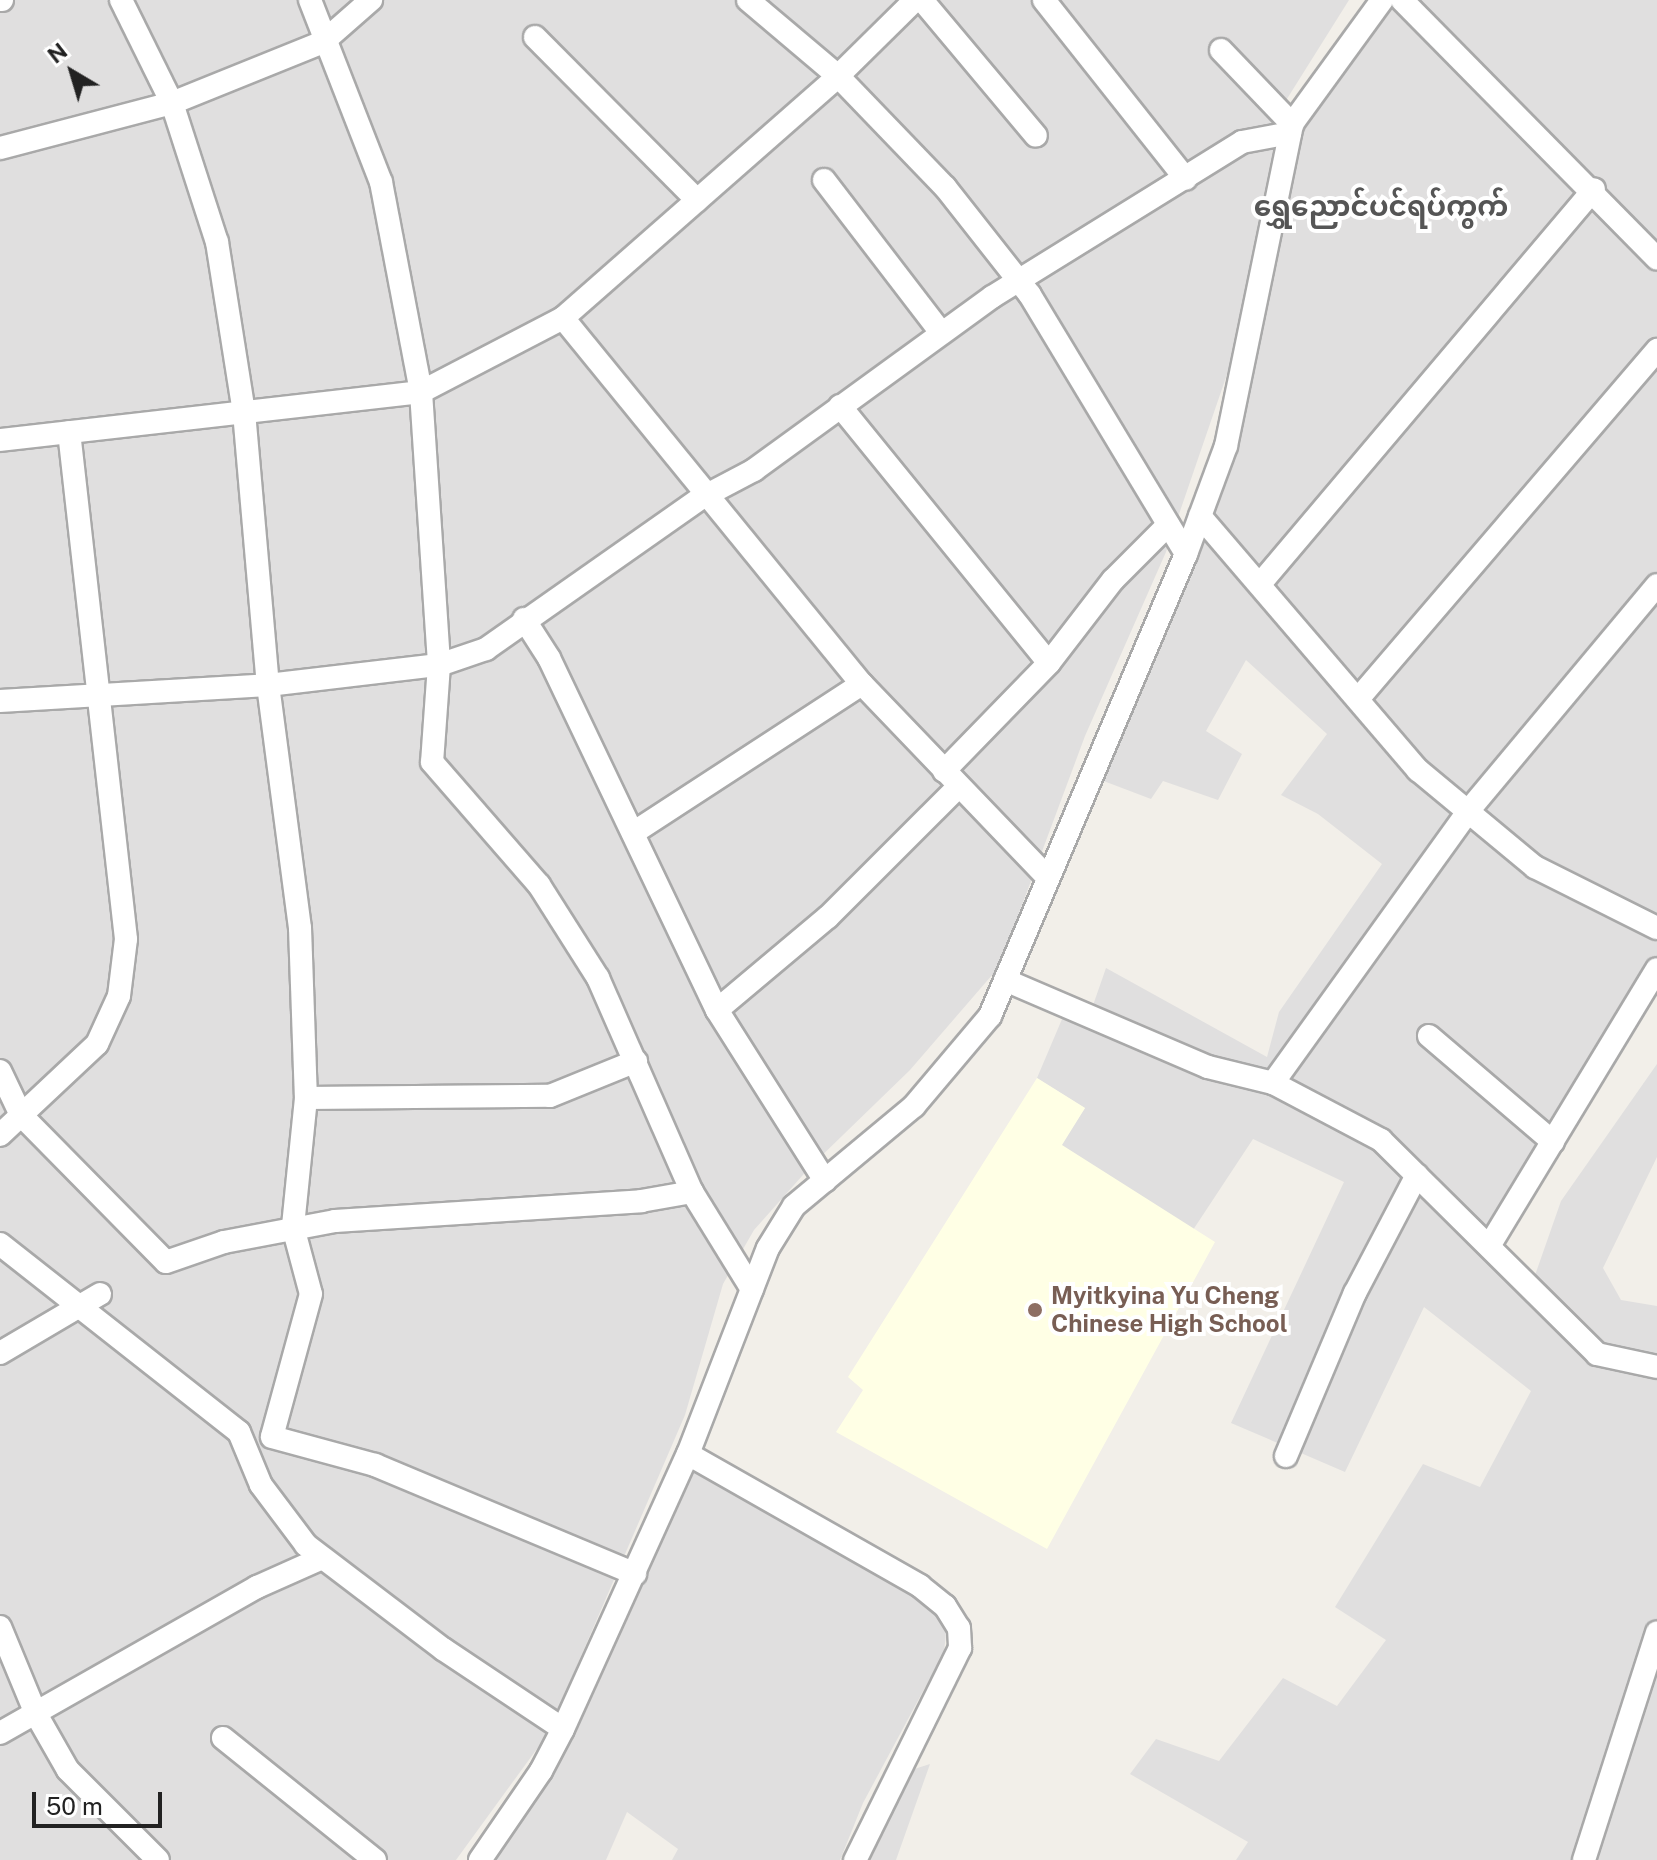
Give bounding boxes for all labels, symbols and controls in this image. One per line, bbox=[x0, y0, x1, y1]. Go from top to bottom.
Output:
north arrow bbox=[32, 32, 112, 112]
text: N bbox=[42, 38, 72, 69]
district label: ရွှေညောင်ပင်ရပ်ကွက် bbox=[1254, 189, 1508, 223]
place label: Myitkyina Yu Cheng Chinese High School bbox=[1051, 1282, 1288, 1338]
marker: Myitkyina Yu Cheng Chinese High School bbox=[1026, 1301, 1044, 1319]
scale bar bbox=[36, 1776, 166, 1826]
text: 50 m bbox=[46, 1792, 103, 1820]

